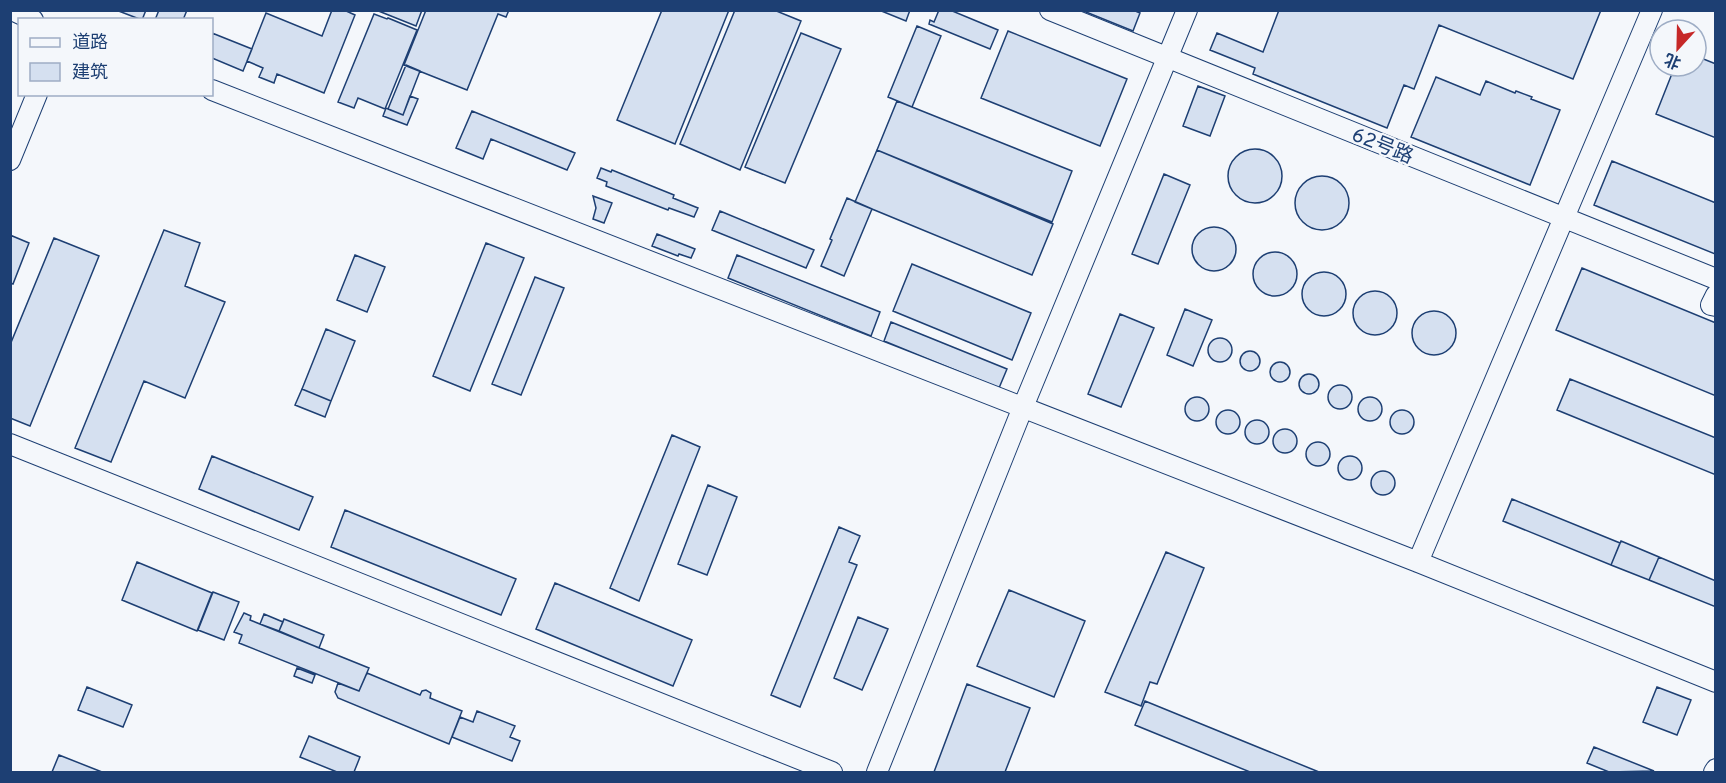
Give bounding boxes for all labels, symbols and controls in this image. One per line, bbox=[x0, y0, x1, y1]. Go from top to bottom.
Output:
legend bbox=[18, 18, 213, 96]
north arrow bbox=[1648, 18, 1708, 78]
text: 道路 bbox=[72, 32, 108, 55]
text: 北 bbox=[1662, 48, 1684, 72]
text: 建筑 bbox=[72, 62, 108, 85]
street label: 62号路 bbox=[1348, 123, 1417, 171]

